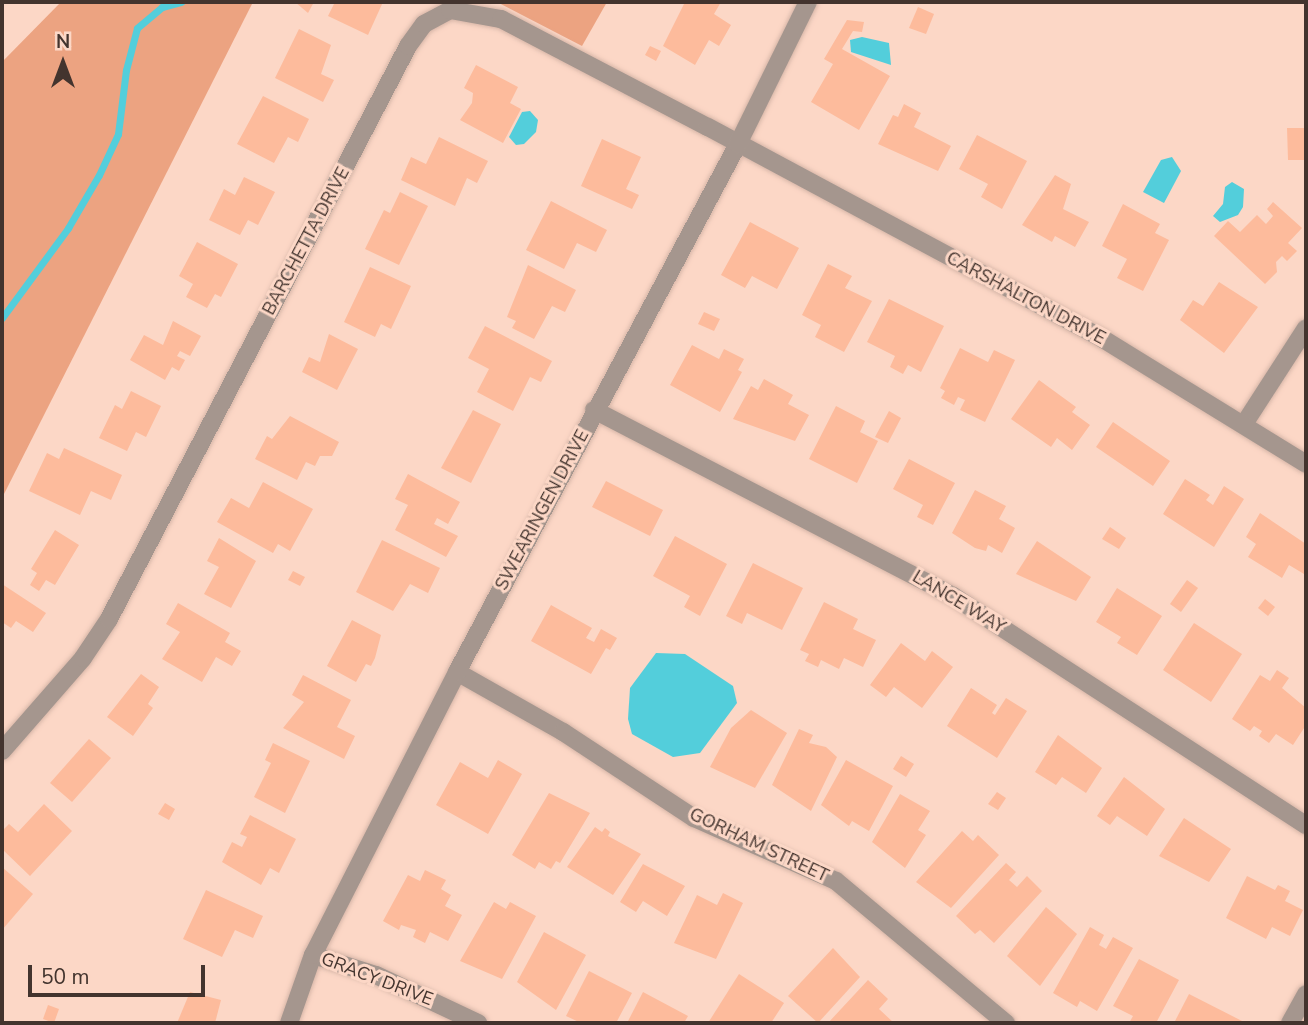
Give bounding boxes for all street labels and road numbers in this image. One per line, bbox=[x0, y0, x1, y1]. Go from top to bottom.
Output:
street label: BARCHETTA DRIVE bbox=[258, 163, 354, 319]
street label: CARSHALTON DRIVE bbox=[943, 247, 1109, 349]
street label: SWEARINGEN DRIVE bbox=[491, 426, 593, 594]
street label: LANCE WAY bbox=[909, 566, 1009, 638]
street label: GORHAM STREET bbox=[686, 803, 832, 887]
street label: GRACY DRIVE bbox=[318, 948, 436, 1010]

